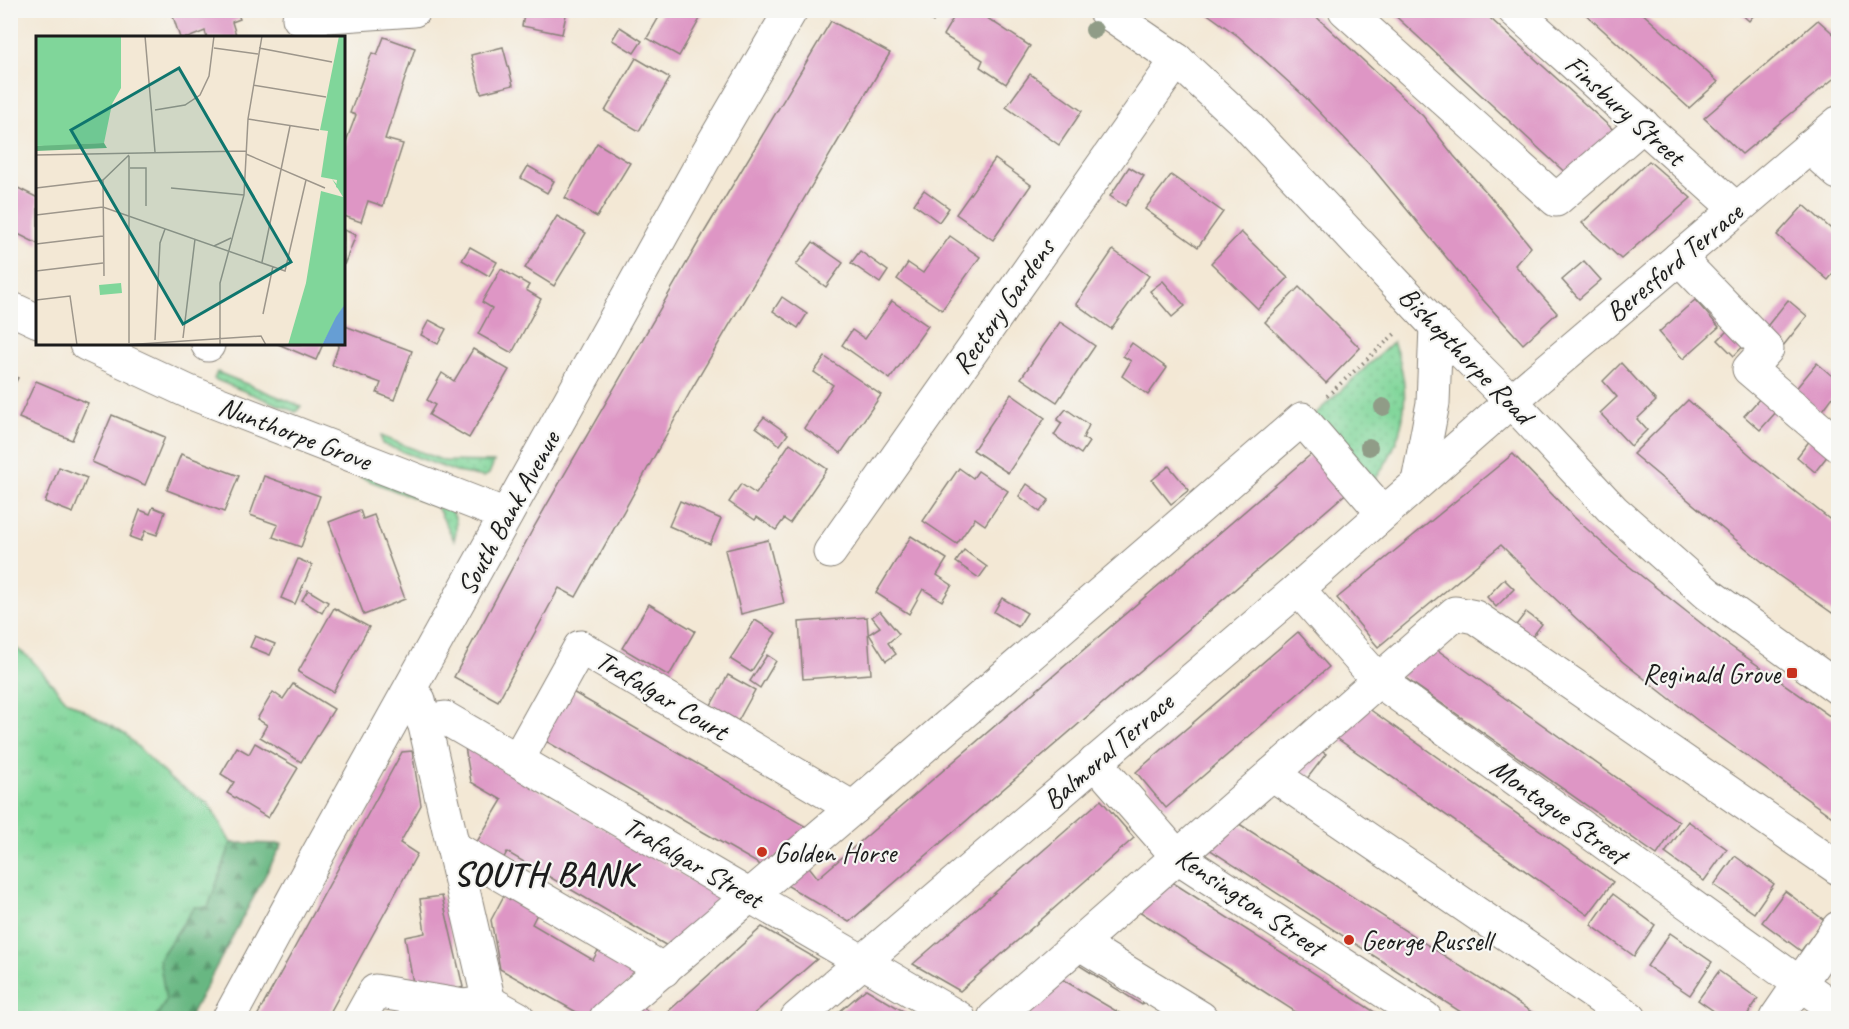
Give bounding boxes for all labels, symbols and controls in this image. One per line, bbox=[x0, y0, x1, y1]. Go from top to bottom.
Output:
inset map bbox=[36, 36, 345, 345]
street label: Finsbury Street bbox=[1558, 47, 1694, 175]
street label: Beresford Terrace bbox=[1598, 193, 1751, 329]
street label: Rectory Gardens bbox=[944, 230, 1064, 380]
street label: Bishopthorpe Road bbox=[1391, 279, 1543, 434]
street label: Nunthorpe Grove bbox=[214, 388, 378, 479]
street label: South Bank Avenue bbox=[449, 423, 568, 601]
street label: Trafalgar Court bbox=[590, 642, 737, 750]
place label: Reginald Grove bbox=[1642, 656, 1782, 691]
marker: Reginald Grove bbox=[1785, 666, 1799, 680]
street label: Balmoral Terrace bbox=[1036, 684, 1182, 817]
street label: Montague Street bbox=[1484, 750, 1637, 874]
street label: Trafalgar Street bbox=[617, 808, 771, 917]
place label: Golden Horse bbox=[774, 835, 898, 870]
street label: Kensington Street bbox=[1169, 840, 1334, 967]
marker: Golden Horse bbox=[755, 845, 769, 859]
district label: SOUTH BANK bbox=[453, 852, 642, 895]
place label: George Russell bbox=[1361, 923, 1497, 958]
marker: George Russell bbox=[1342, 933, 1356, 947]

